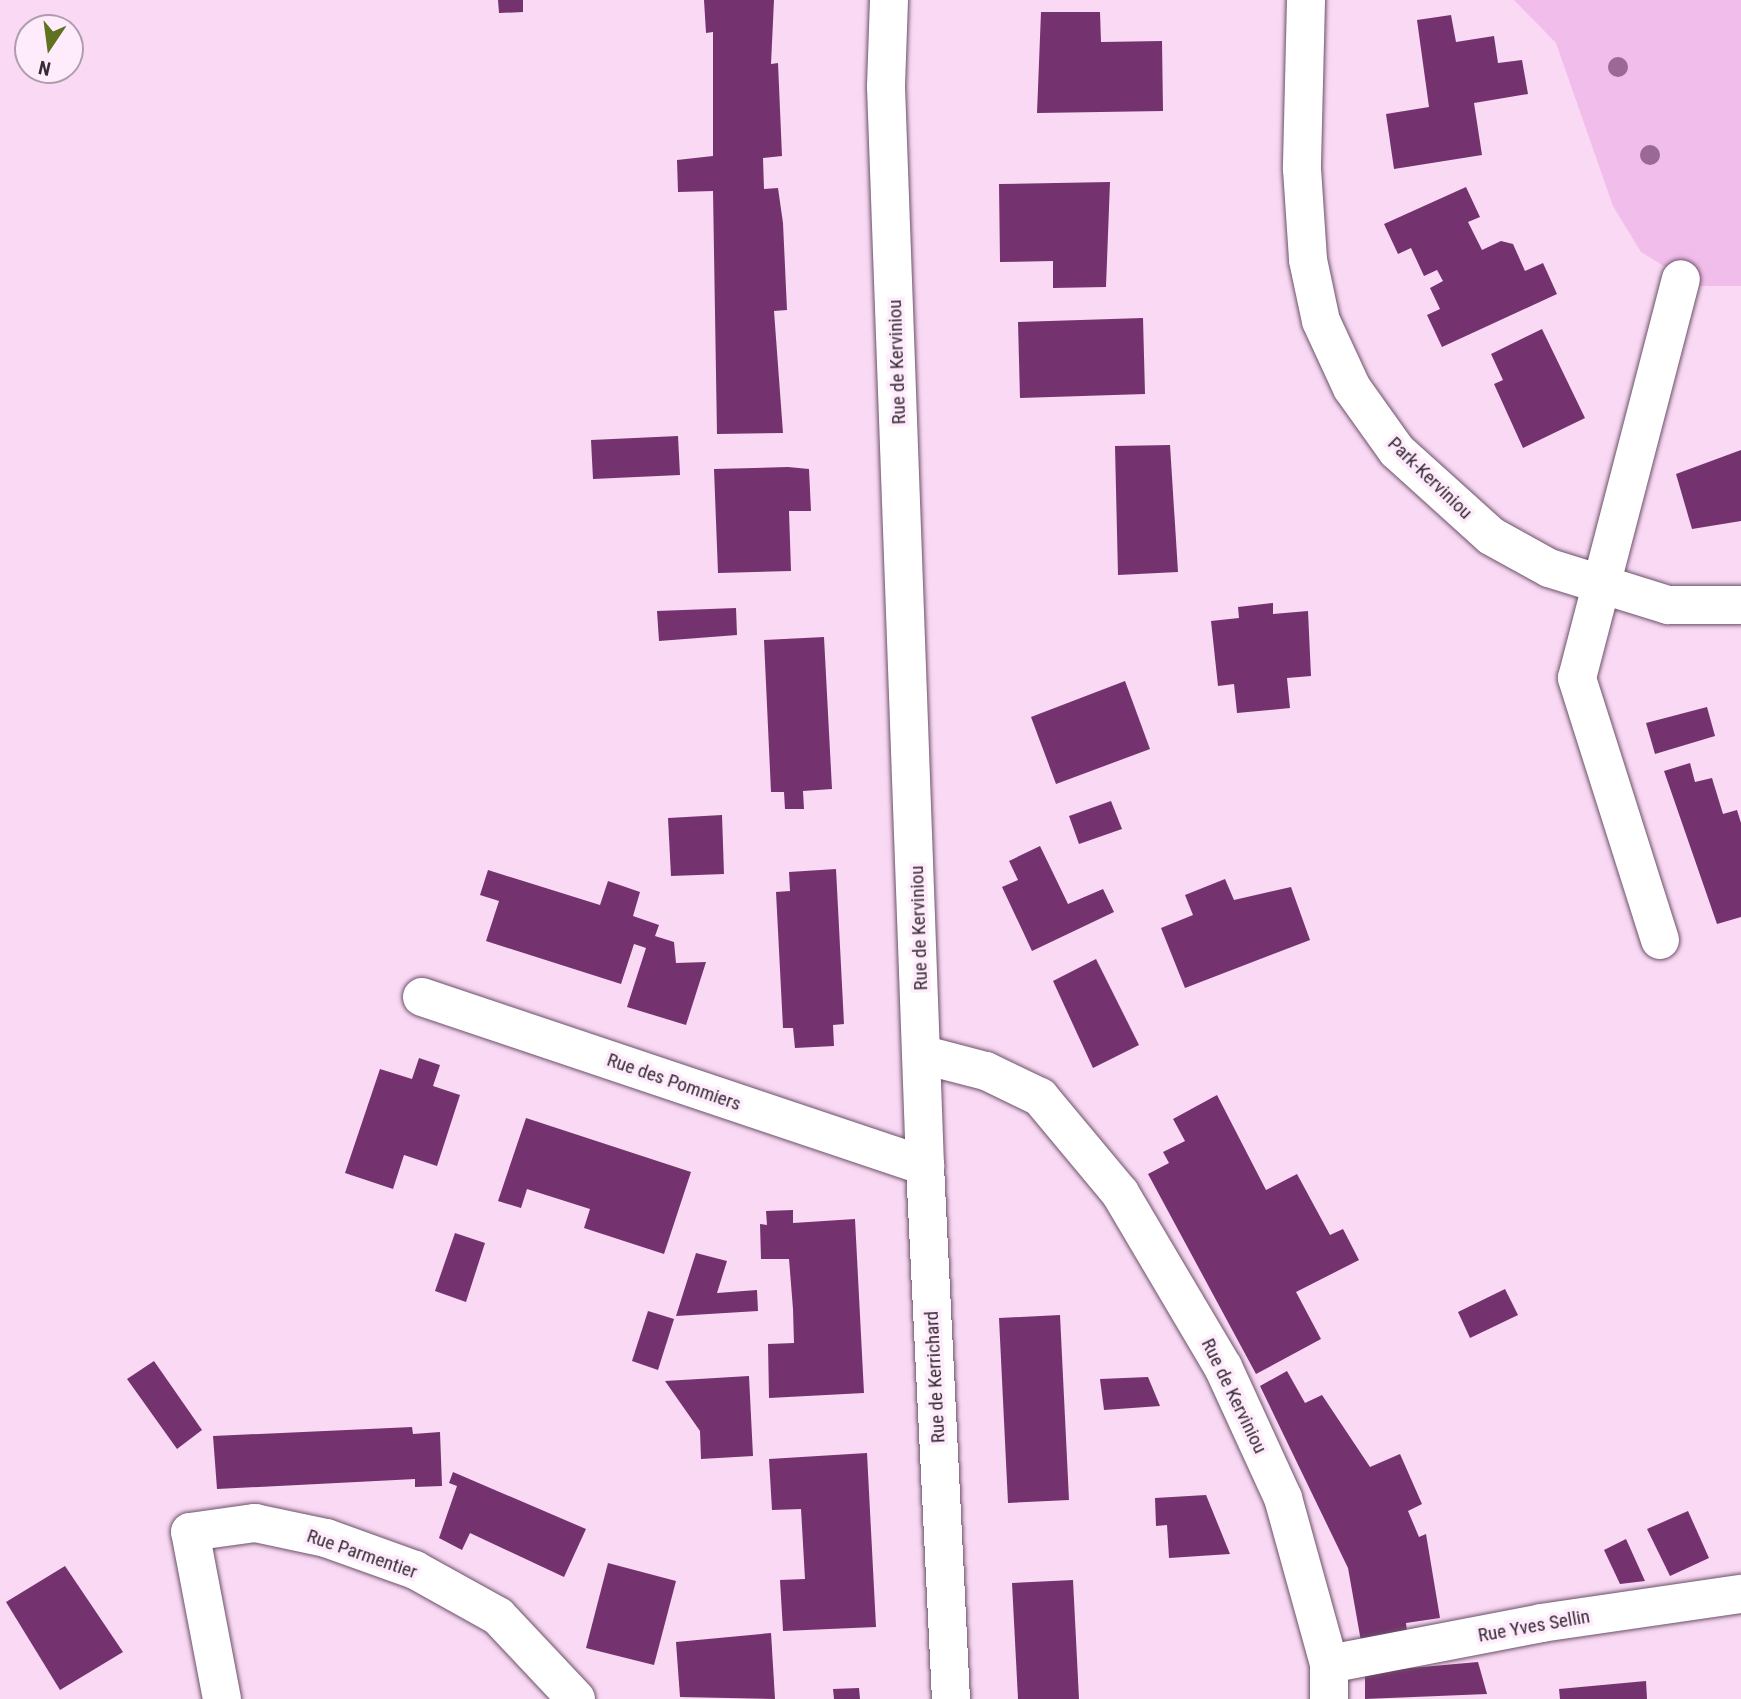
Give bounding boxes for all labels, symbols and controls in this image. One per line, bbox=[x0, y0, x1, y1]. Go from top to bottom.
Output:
north arrow bbox=[14, 14, 84, 84]
text: N bbox=[36, 55, 53, 81]
street label: Rue de Kerviniou bbox=[883, 299, 911, 425]
street label: Park-Kerviniou bbox=[1383, 432, 1477, 524]
street label: Rue de Kerviniou bbox=[905, 865, 933, 991]
street label: Rue des Pommiers bbox=[604, 1048, 744, 1116]
street label: Rue de Kerrichard bbox=[920, 1310, 950, 1444]
street label: Rue de Kerviniou bbox=[1196, 1335, 1272, 1457]
street label: Rue Parmentier bbox=[304, 1525, 420, 1583]
street label: Rue Yves Sellin bbox=[1476, 1605, 1592, 1647]

